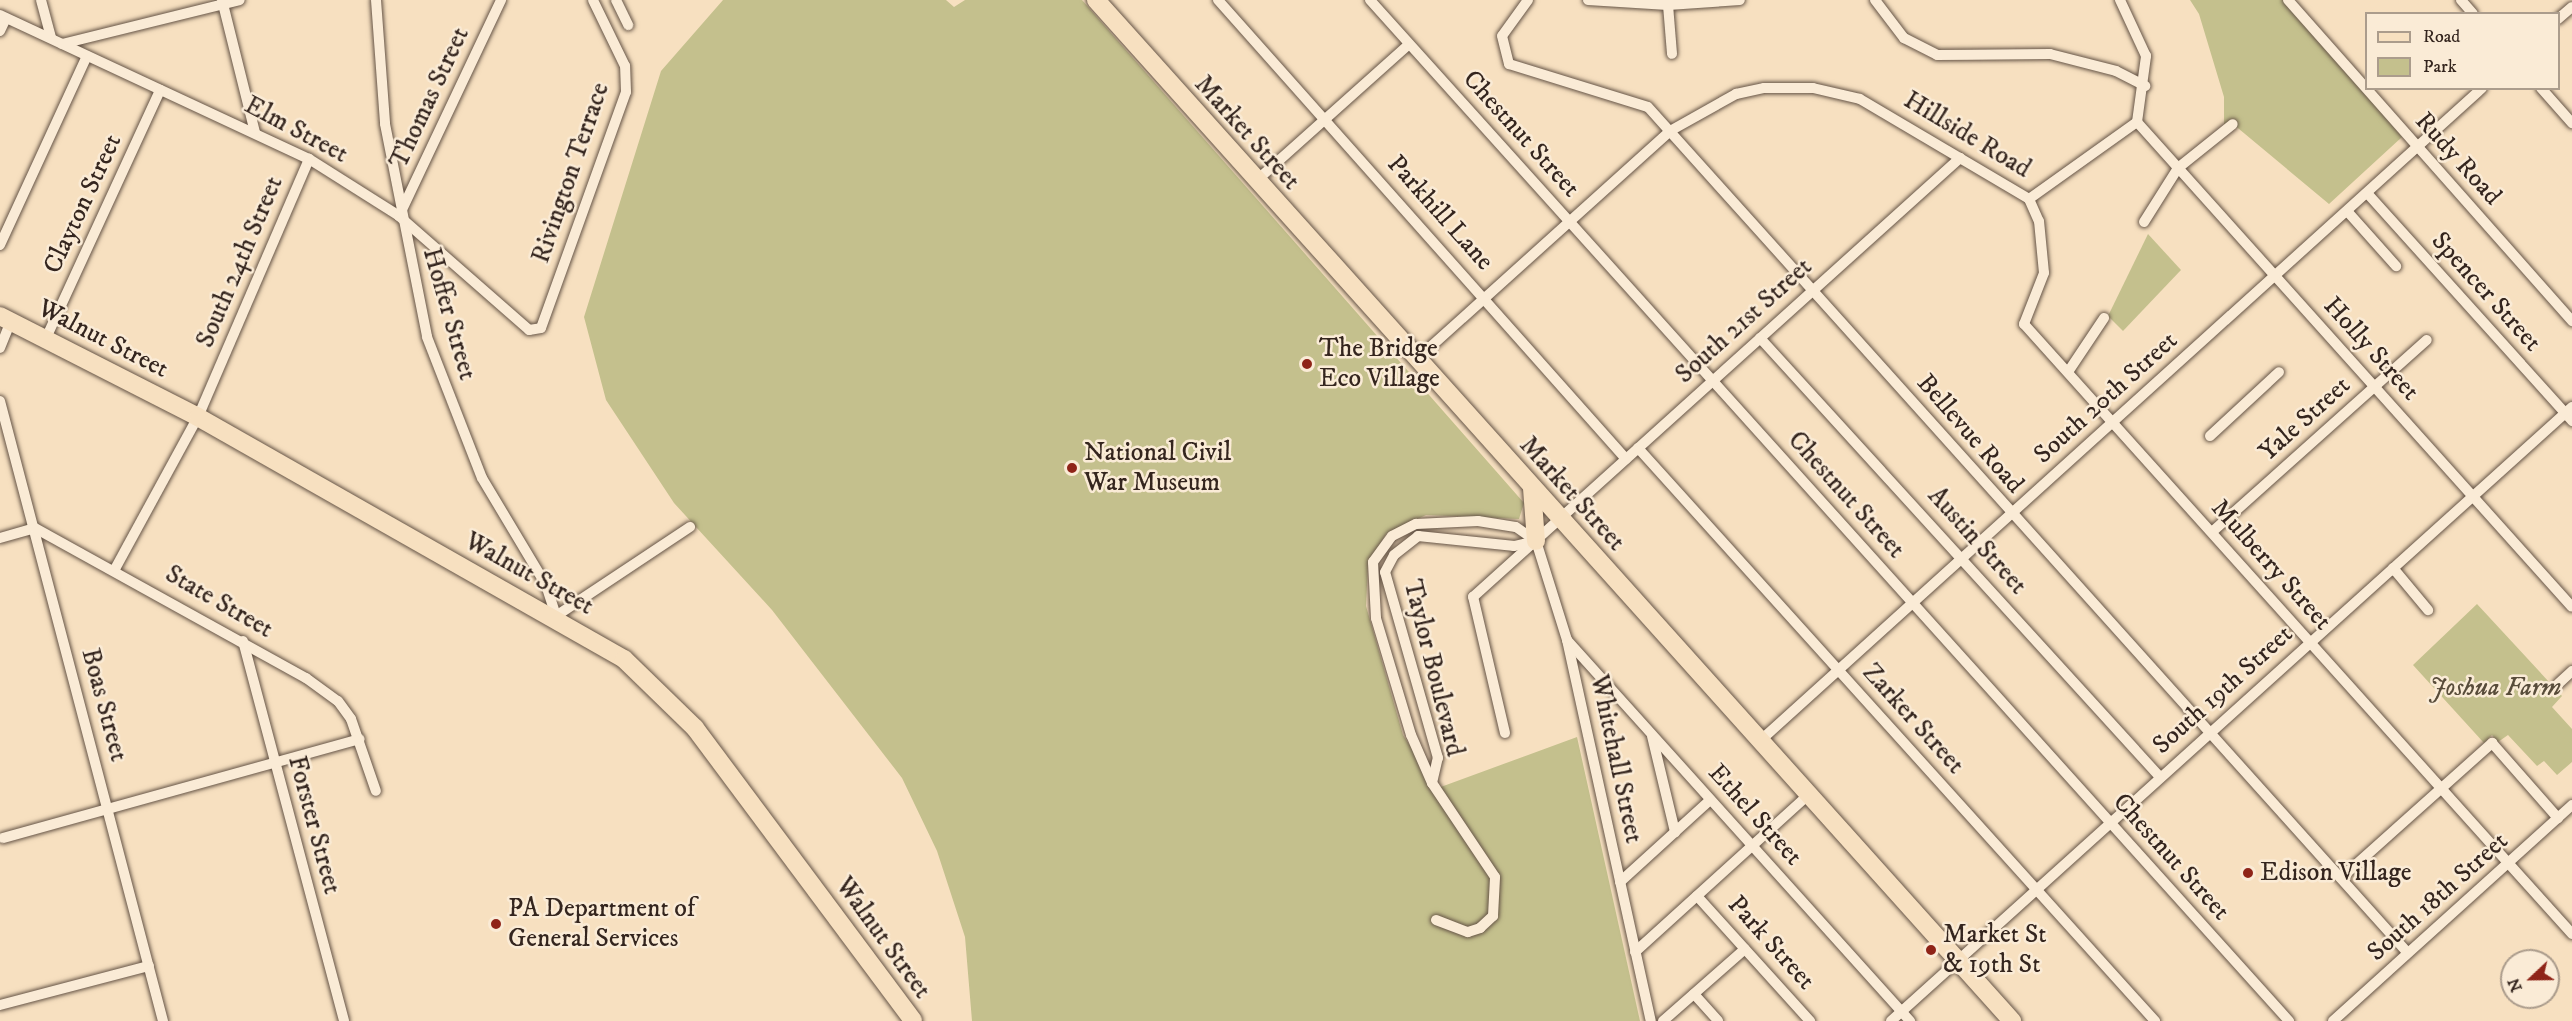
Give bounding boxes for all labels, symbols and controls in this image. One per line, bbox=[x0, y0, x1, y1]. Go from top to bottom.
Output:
legend bbox=[2365, 12, 2560, 90]
street label: Thomas Street bbox=[384, 22, 476, 174]
text: Road bbox=[2423, 26, 2460, 48]
text: Park bbox=[2423, 56, 2457, 78]
street label: Chestnut Street bbox=[1456, 64, 1586, 204]
street label: Market Street bbox=[1188, 69, 1306, 197]
street label: Rivington Terrace bbox=[526, 79, 616, 267]
street label: Hillside Road bbox=[1898, 85, 2036, 185]
street label: Elm Street bbox=[239, 90, 353, 170]
street label: Rudy Road bbox=[2408, 106, 2508, 212]
street label: Clayton Street bbox=[37, 129, 129, 279]
street label: Parkhill Lane bbox=[1380, 149, 1500, 277]
street label: South 24th Street bbox=[190, 172, 290, 352]
street label: Spencer Street bbox=[2424, 226, 2548, 358]
street label: Hoffer Street bbox=[415, 244, 483, 384]
street label: South 21st Street bbox=[1669, 252, 1819, 390]
street label: Holly Street bbox=[2316, 291, 2426, 407]
street label: Walnut Street bbox=[32, 293, 174, 385]
street label: South 20th Street bbox=[2028, 325, 2184, 471]
place label: The Bridge Eco Village bbox=[1319, 333, 1440, 394]
marker: The Bridge Eco Village bbox=[1300, 357, 1314, 371]
street label: Bellevue Road bbox=[1910, 368, 2030, 500]
street label: Yale Street bbox=[2253, 370, 2357, 468]
street label: Chestnut Street bbox=[1781, 425, 1911, 565]
street label: Market Street bbox=[1513, 430, 1631, 558]
place label: National Civil War Museum bbox=[1084, 437, 1231, 498]
marker: National Civil War Museum bbox=[1065, 461, 1079, 475]
street label: Austin Street bbox=[1921, 481, 2033, 601]
street label: Mulberry Street bbox=[2204, 493, 2338, 637]
street label: Walnut Street bbox=[459, 526, 599, 622]
street label: State Street bbox=[160, 559, 278, 645]
street label: Taylor Boulevard bbox=[1396, 576, 1470, 760]
street label: South 19th Street bbox=[2146, 619, 2300, 761]
street label: Boas Street bbox=[74, 645, 134, 765]
street label: Zarker Street bbox=[1855, 657, 1971, 781]
street label: Whitehall Street bbox=[1583, 672, 1649, 846]
park label: Joshua Farm bbox=[2429, 672, 2561, 704]
street label: Forster Street bbox=[281, 752, 347, 898]
street label: Ethel Street bbox=[1701, 758, 1809, 872]
street label: Chestnut Street bbox=[2106, 787, 2236, 927]
street label: South 18th Street bbox=[2361, 826, 2515, 968]
place label: Edison Village bbox=[2260, 857, 2412, 889]
marker: Edison Village bbox=[2241, 866, 2255, 880]
street label: Walnut Street bbox=[828, 871, 938, 1005]
street label: Park Street bbox=[1721, 890, 1821, 996]
place label: PA Department of General Services bbox=[508, 893, 695, 954]
marker: PA Department of General Services bbox=[489, 917, 503, 931]
place label: Market St & 19th St bbox=[1943, 919, 2047, 981]
marker: Market St & 19th St bbox=[1924, 943, 1938, 957]
north arrow bbox=[2500, 949, 2560, 1009]
text: N bbox=[2503, 975, 2527, 995]

